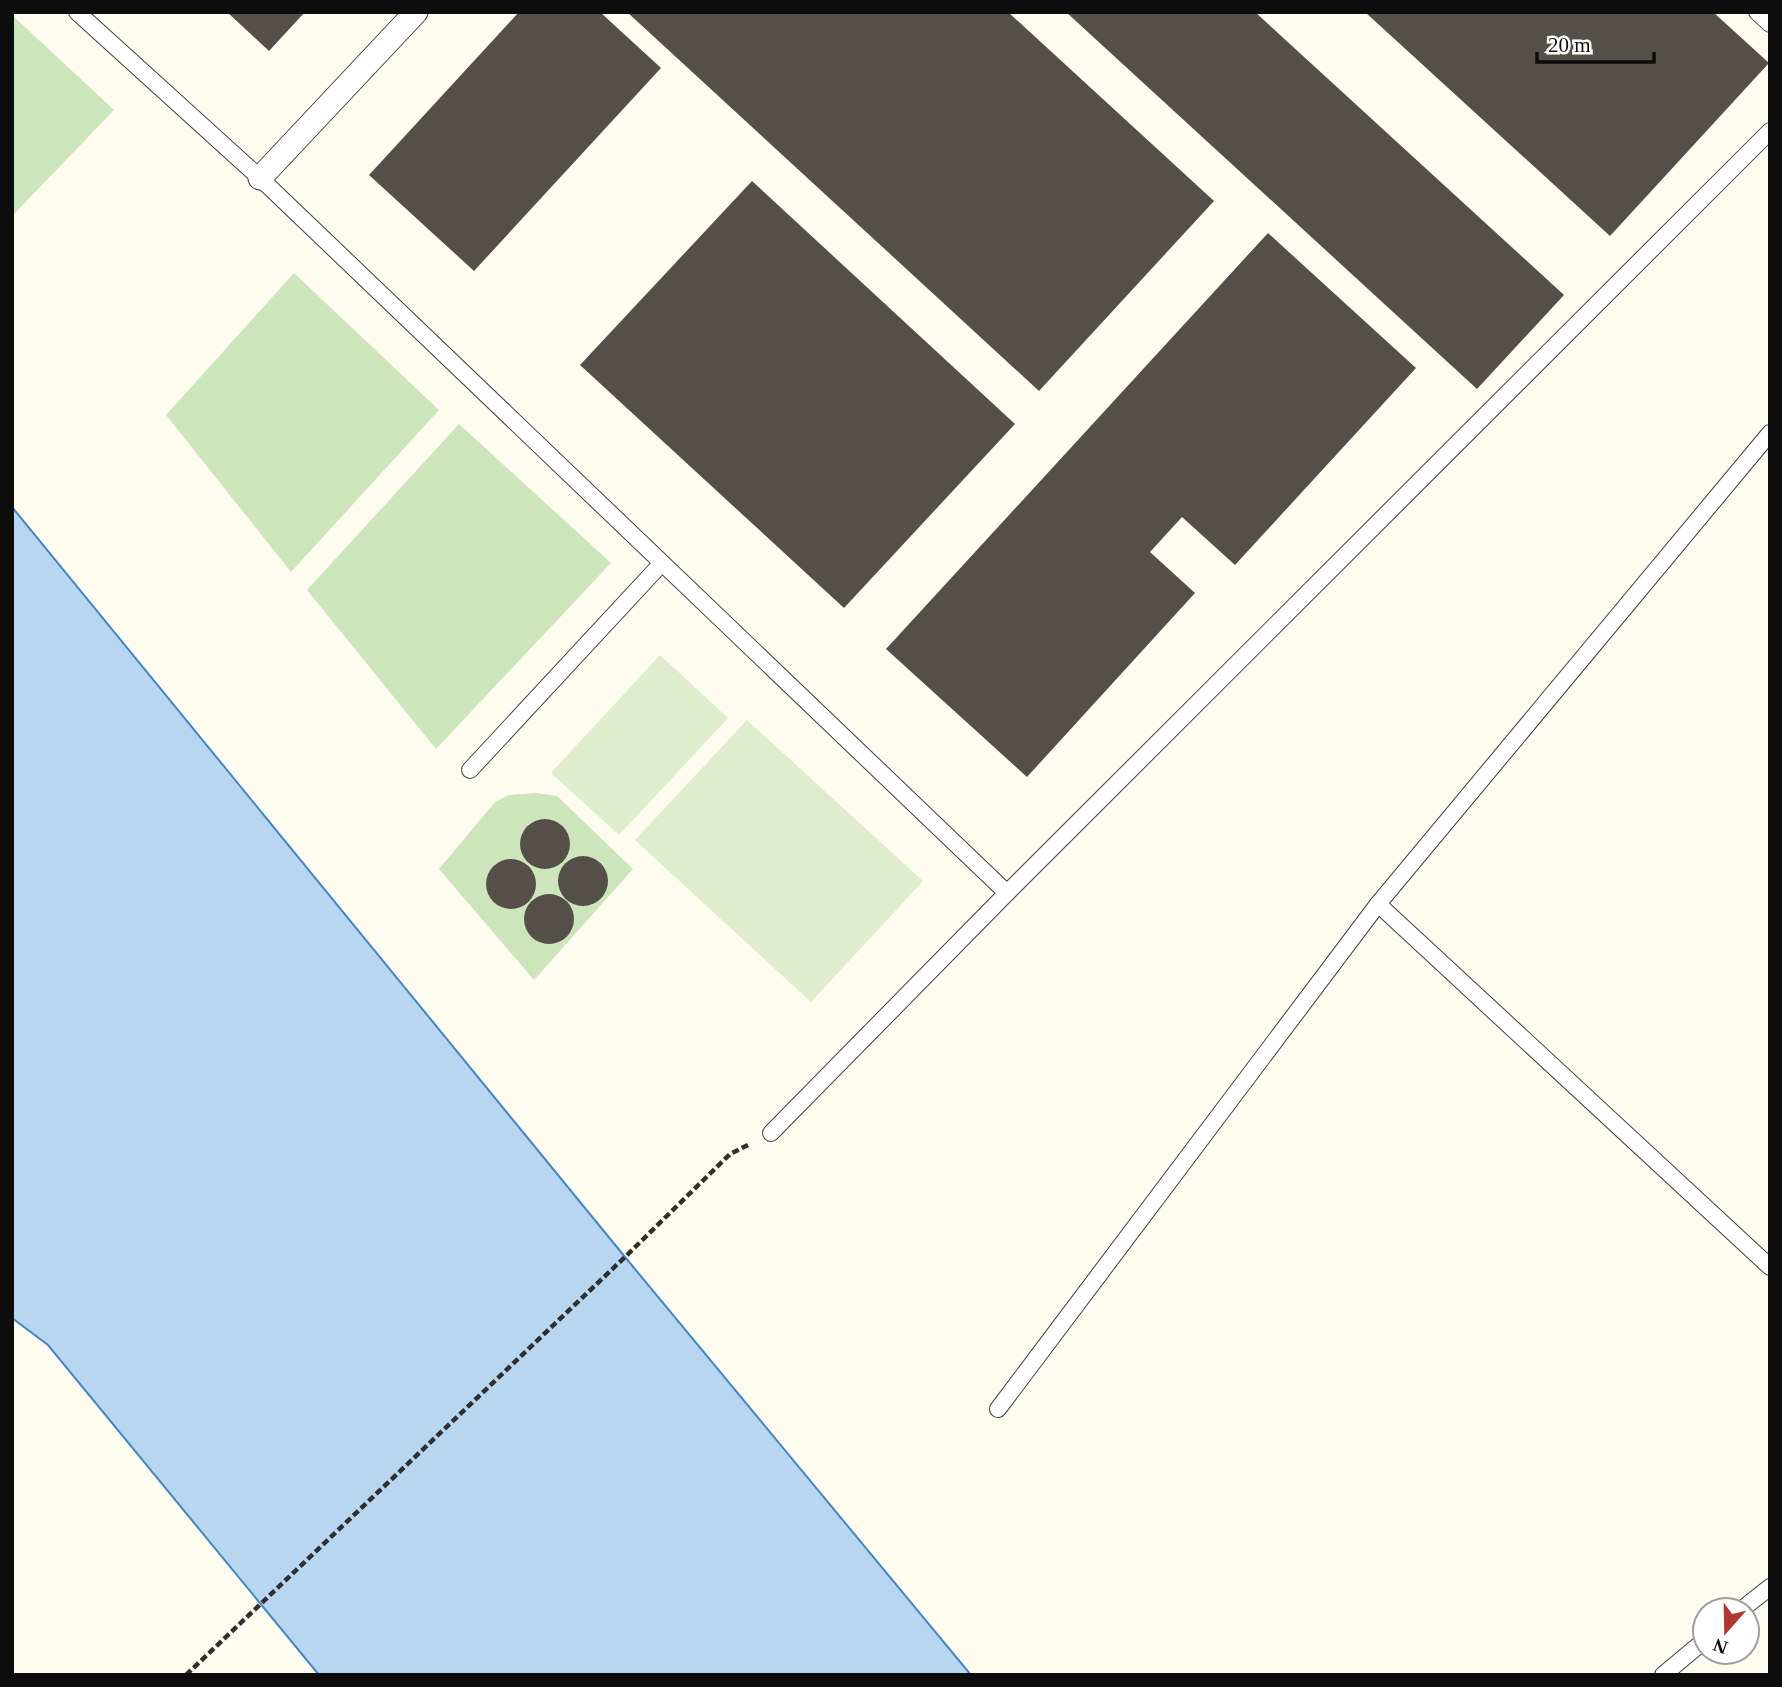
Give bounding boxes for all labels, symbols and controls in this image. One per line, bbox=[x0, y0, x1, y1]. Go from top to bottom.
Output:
scale bar bbox=[1537, 21, 1654, 65]
text: 20 m bbox=[1548, 33, 1591, 57]
north arrow bbox=[1691, 1596, 1761, 1666]
text: N bbox=[1710, 1634, 1730, 1659]

